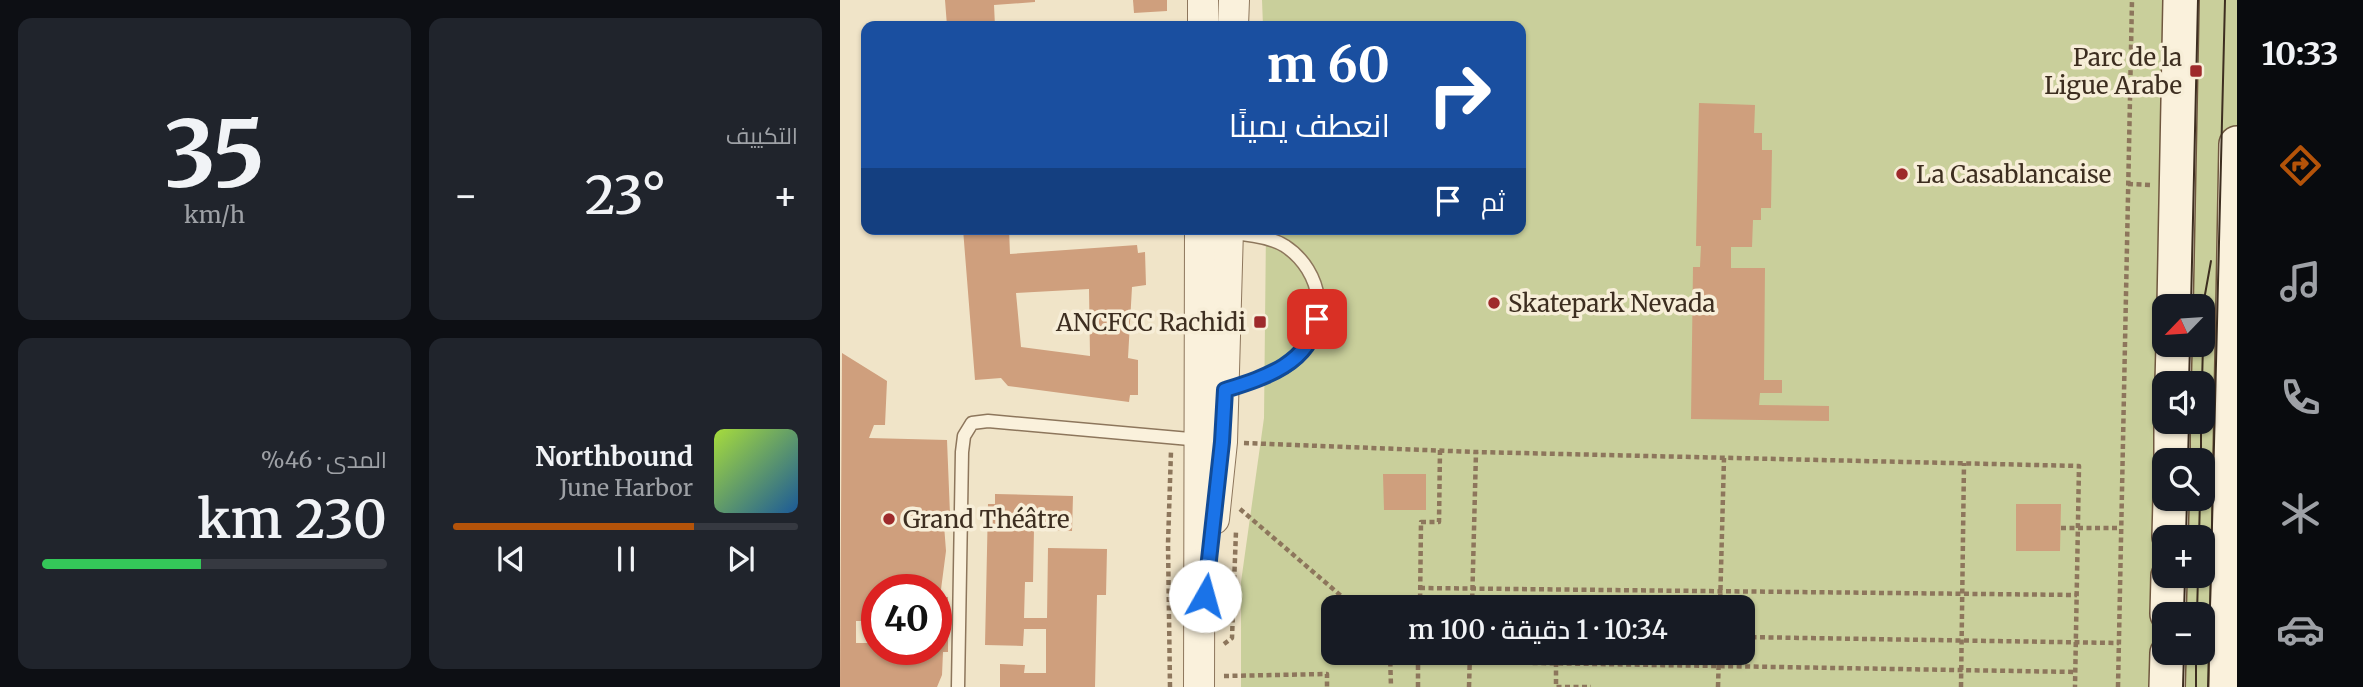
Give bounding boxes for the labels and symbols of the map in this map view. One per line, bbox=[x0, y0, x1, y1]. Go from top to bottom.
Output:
place label: Parc de la Ligue Arabe bbox=[2044, 42, 2182, 101]
marker: Parc de la Ligue Arabe bbox=[2188, 63, 2204, 79]
place label: La Casablancaise bbox=[1916, 159, 2111, 190]
marker: La Casablancaise bbox=[1894, 166, 1910, 182]
place label: Skatepark Nevada bbox=[1508, 288, 1716, 319]
pin bbox=[1287, 289, 1347, 349]
north arrow bbox=[2152, 294, 2216, 357]
marker: Skatepark Nevada bbox=[1486, 295, 1502, 311]
place label: ANCFCC Rachidi bbox=[1055, 307, 1246, 338]
marker: ANCFCC Rachidi bbox=[1252, 314, 1268, 330]
place label: Grand Théâtre bbox=[903, 504, 1069, 535]
marker: Grand Théâtre bbox=[881, 511, 897, 527]
position arrow bbox=[1168, 559, 1242, 633]
speed limit sign: 40 bbox=[861, 574, 952, 665]

